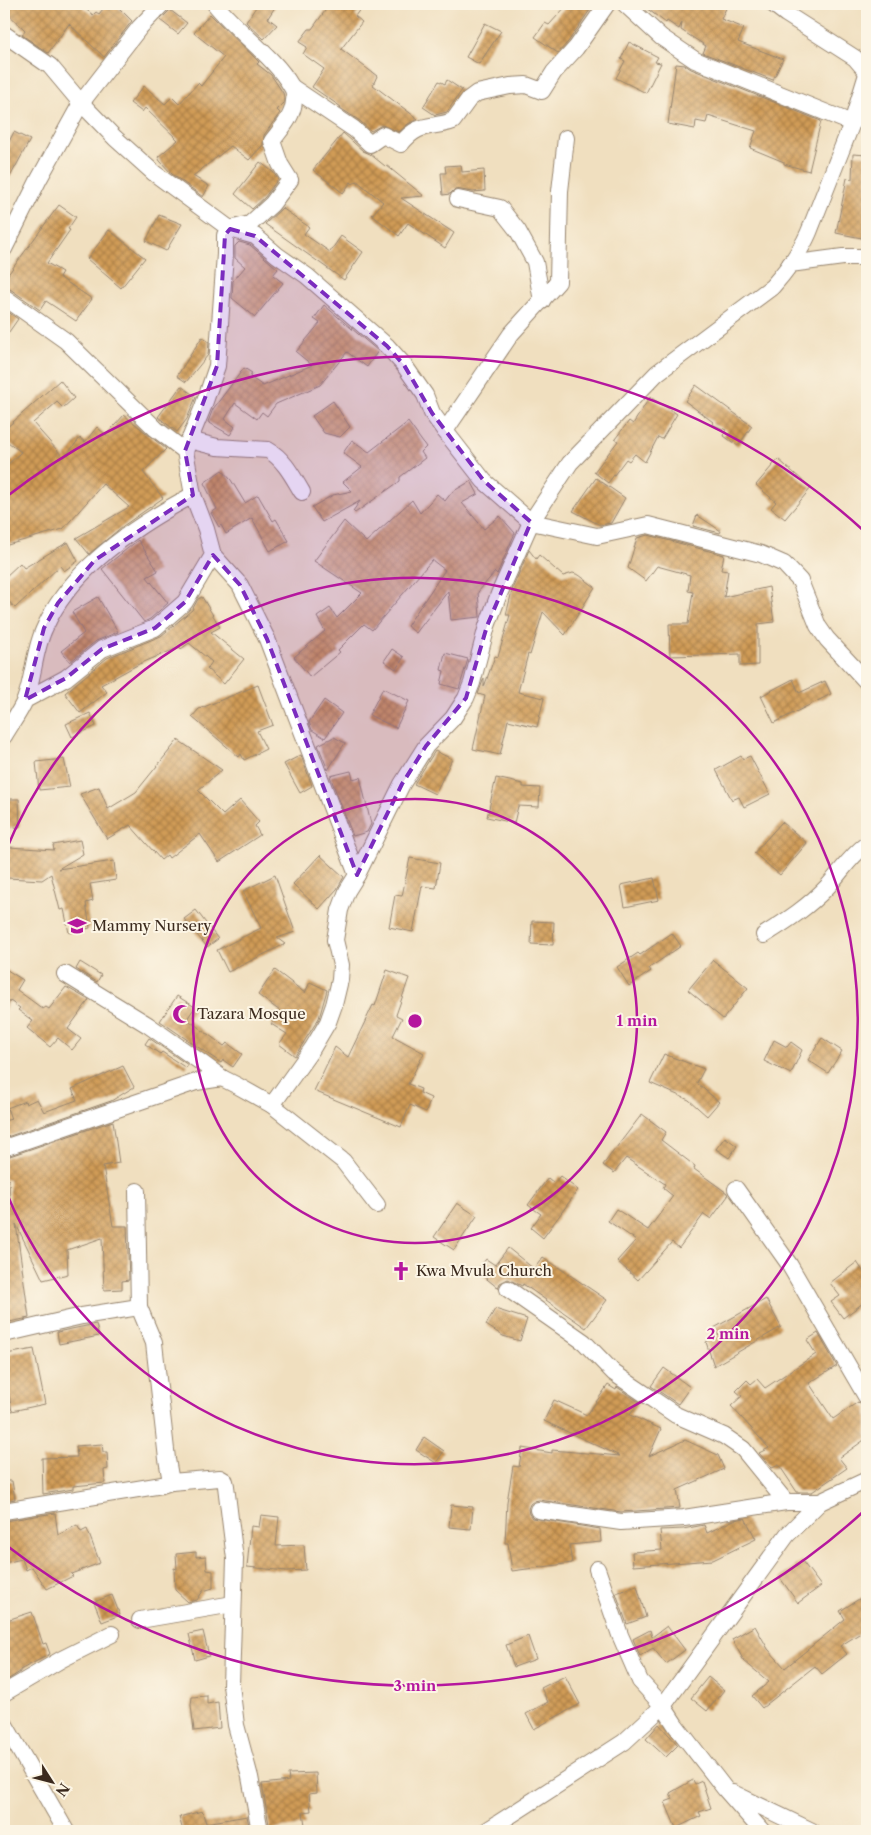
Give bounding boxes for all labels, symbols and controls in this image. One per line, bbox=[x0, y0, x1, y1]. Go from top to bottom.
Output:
school or university icon: Mammy Nursery bbox=[66, 915, 88, 937]
place label: Mammy Nursery bbox=[92, 916, 212, 935]
mosque icon: Tazara Mosque bbox=[171, 1003, 193, 1025]
place label: Tazara Mosque bbox=[197, 1004, 306, 1023]
text: 1 min bbox=[616, 1011, 658, 1030]
centre of rings bbox=[406, 1012, 424, 1030]
church icon: Kwa Mvula Church bbox=[390, 1260, 412, 1282]
place label: Kwa Mvula Church bbox=[416, 1261, 553, 1280]
text: 2 min bbox=[706, 1324, 750, 1343]
text: 3 min bbox=[394, 1676, 437, 1695]
north arrow bbox=[28, 1758, 78, 1808]
text: N bbox=[52, 1779, 73, 1800]

